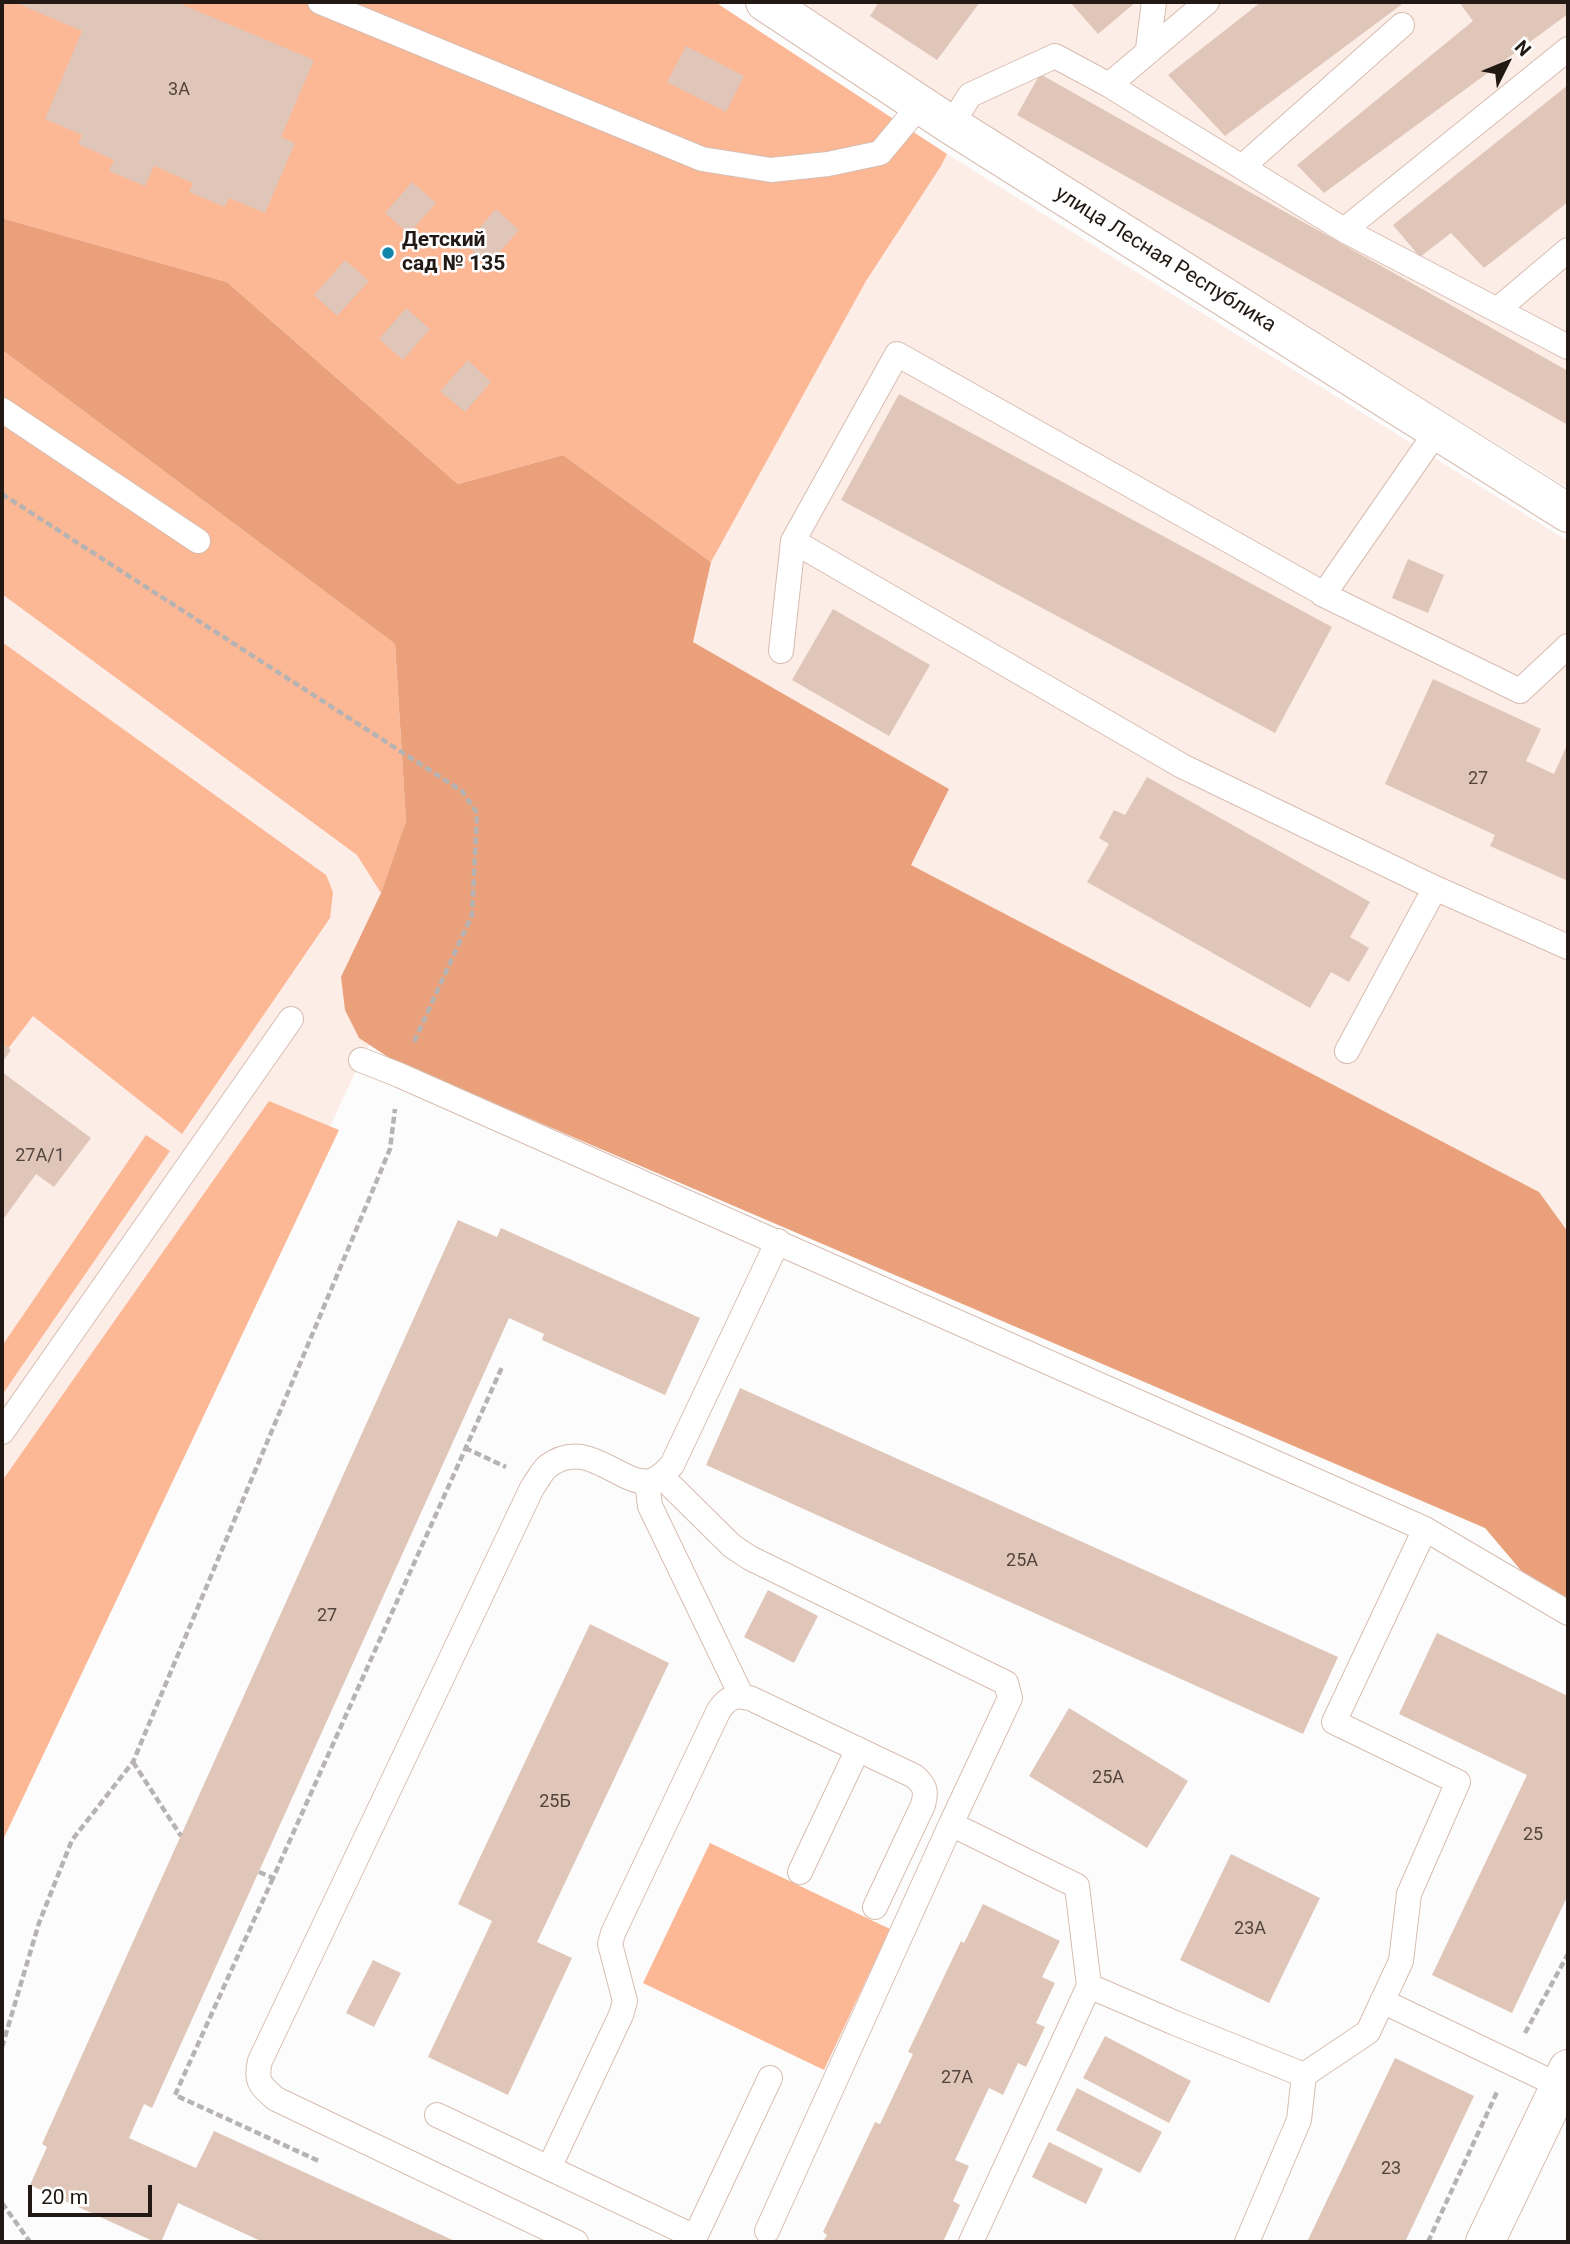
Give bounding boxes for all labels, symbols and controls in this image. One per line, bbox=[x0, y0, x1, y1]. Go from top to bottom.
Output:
north arrow bbox=[1472, 28, 1542, 98]
text: N bbox=[1510, 36, 1536, 61]
house number: 3А bbox=[168, 79, 190, 101]
street label: улица Лесная Республика bbox=[1050, 181, 1280, 339]
place label: Детский сад № 135 bbox=[402, 228, 505, 278]
marker: Детский сад № 135 bbox=[380, 245, 396, 261]
house number: 27 bbox=[1468, 768, 1488, 790]
house number: 27А/1 bbox=[15, 1145, 65, 1167]
house number: 25А bbox=[1006, 1550, 1038, 1572]
house number: 27 bbox=[317, 1605, 337, 1627]
house number: 25А bbox=[1092, 1767, 1124, 1789]
house number: 25Б bbox=[539, 1791, 571, 1813]
house number: 25 bbox=[1523, 1824, 1543, 1846]
house number: 23А bbox=[1234, 1918, 1266, 1940]
house number: 27А bbox=[941, 2067, 973, 2089]
house number: 23 bbox=[1381, 2158, 1401, 2180]
scale bar bbox=[32, 2170, 156, 2214]
text: 20 m bbox=[41, 2185, 88, 2209]

